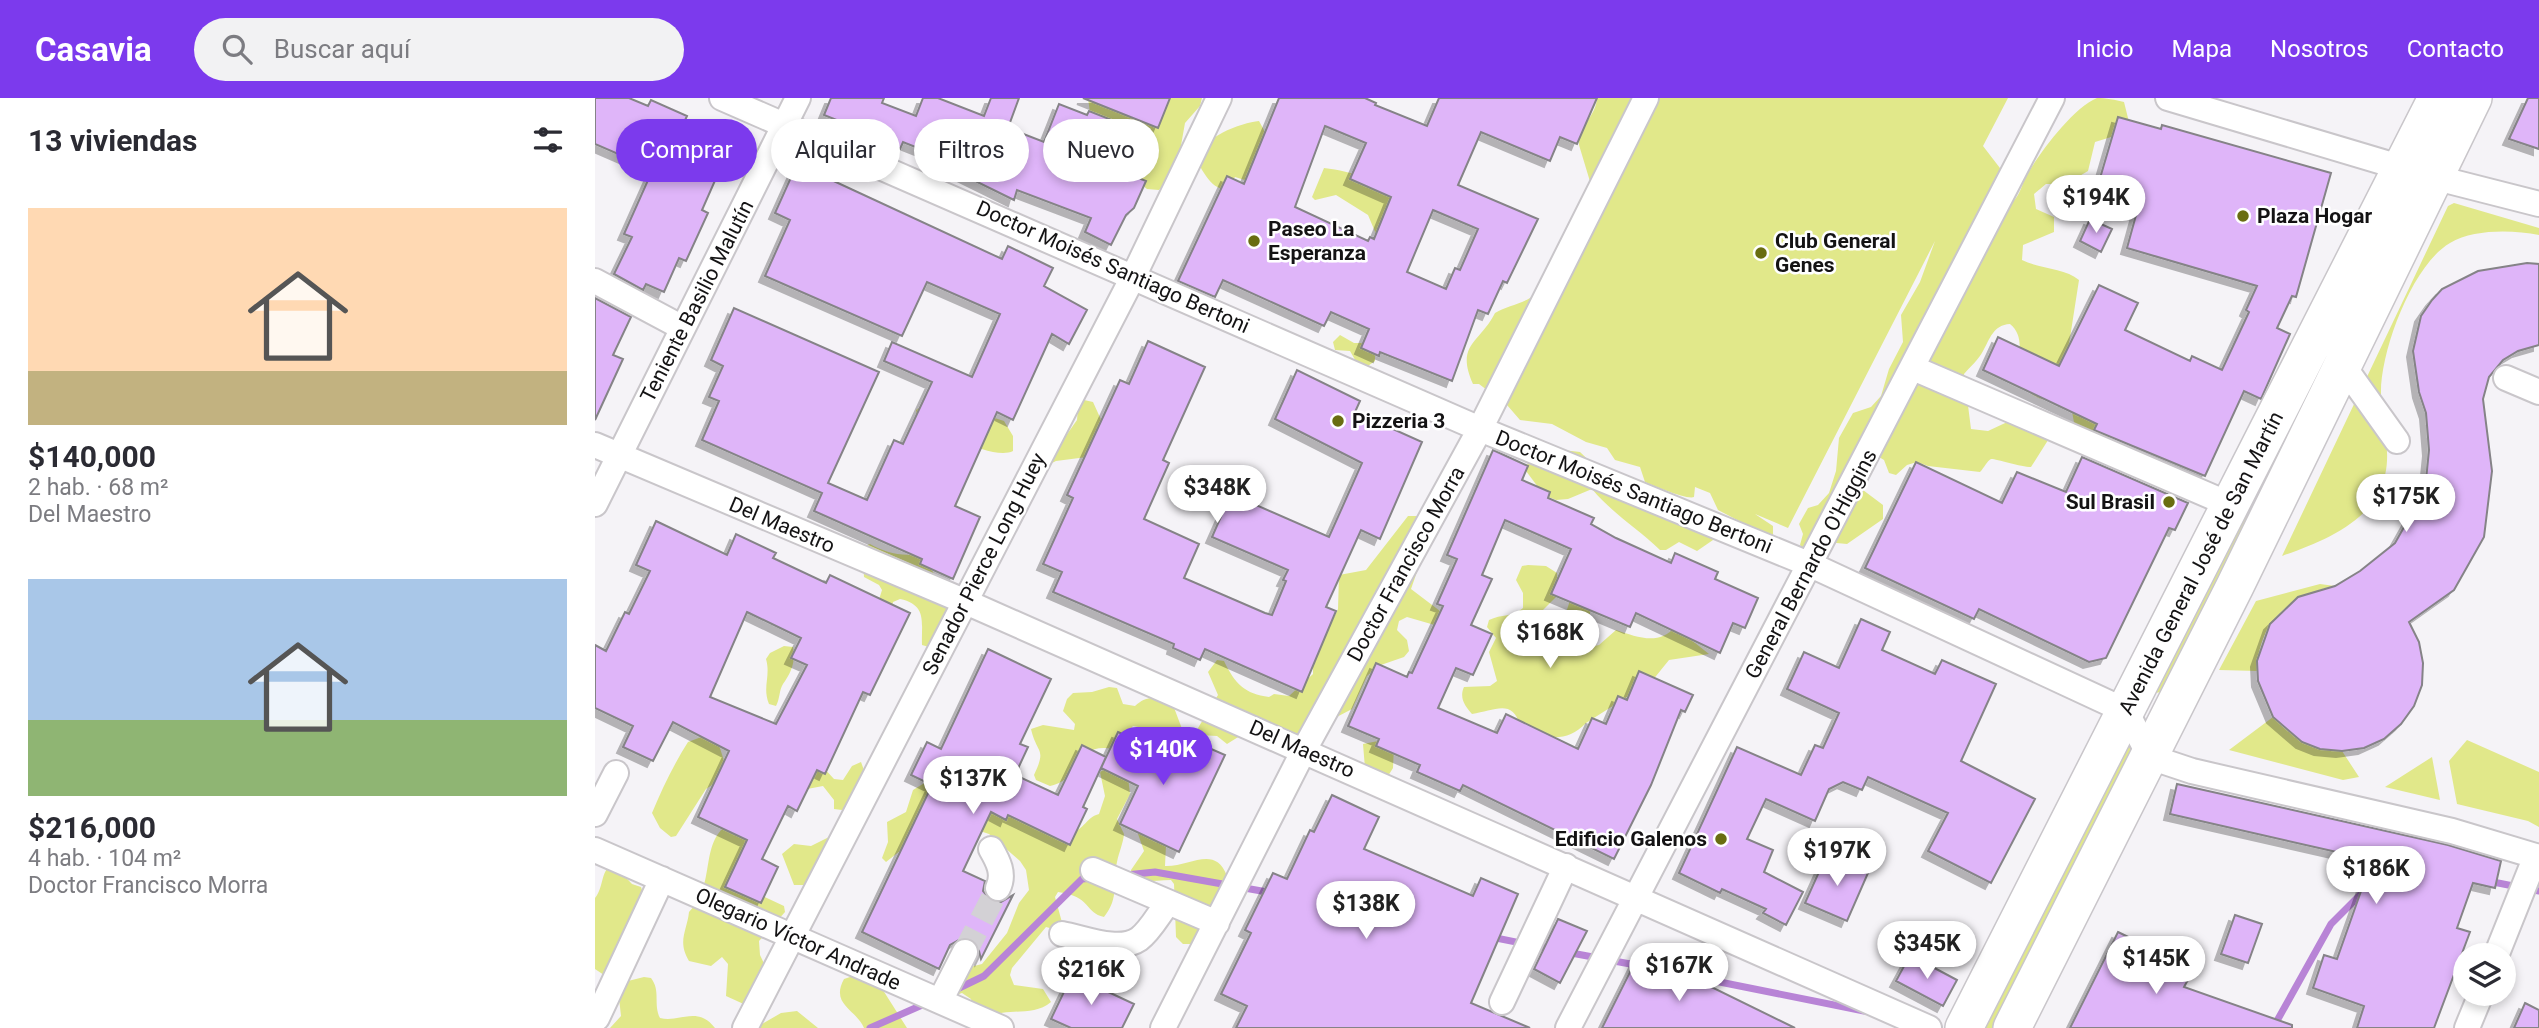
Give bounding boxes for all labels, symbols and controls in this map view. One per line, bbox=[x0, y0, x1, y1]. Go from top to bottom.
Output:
search box bbox=[194, 18, 684, 81]
text: Casavia bbox=[35, 30, 152, 69]
icon: search bbox=[218, 30, 256, 68]
text: Buscar aquí bbox=[274, 34, 410, 64]
text: Inicio bbox=[2076, 35, 2133, 63]
text: Mapa bbox=[2171, 35, 2232, 63]
text: Nosotros bbox=[2270, 35, 2369, 63]
text: Contacto bbox=[2407, 35, 2504, 63]
chip: Comprar bbox=[616, 119, 757, 182]
chip: Alquilar bbox=[771, 119, 900, 182]
chip: Filtros bbox=[914, 119, 1029, 182]
chip: Nuevo bbox=[1043, 119, 1159, 182]
icon: filters bbox=[529, 121, 567, 159]
text: 13 viviendas bbox=[28, 123, 198, 158]
pin: $194K bbox=[2047, 176, 2145, 235]
text: $194K bbox=[2062, 184, 2130, 211]
street label: Teniente Basilio Malutín bbox=[636, 196, 758, 406]
street label: Doctor Moisés Santiago Bertoni bbox=[973, 196, 1253, 338]
place label: Plaza Hogar bbox=[2257, 204, 2372, 228]
marker: Plaza Hogar bbox=[2235, 208, 2251, 224]
place label: Paseo La Esperanza bbox=[1268, 217, 1366, 265]
place label: Club General Genes bbox=[1775, 229, 1896, 277]
marker: Paseo La Esperanza bbox=[1246, 233, 1262, 249]
marker: Club General Genes bbox=[1753, 245, 1769, 261]
icon: home bbox=[235, 253, 361, 379]
street label: Avenida General José de San Martín bbox=[2114, 407, 2288, 719]
place label: Pizzeria 3 bbox=[1352, 409, 1445, 433]
marker: Pizzeria 3 bbox=[1330, 413, 1346, 429]
street label: Doctor Moisés Santiago Bertoni bbox=[1492, 425, 1776, 559]
text: $140,000 bbox=[28, 439, 156, 474]
street label: General Bernardo O'Higgins bbox=[1740, 445, 1882, 683]
street label: Senador Pierce Long Huey bbox=[917, 449, 1051, 679]
street label: Doctor Francisco Morra bbox=[1342, 462, 1470, 666]
pin: $348K bbox=[1168, 466, 1266, 525]
text: 2 hab. · 68 m² bbox=[28, 474, 168, 501]
text: $348K bbox=[1183, 474, 1251, 501]
pin: $175K bbox=[2357, 474, 2455, 534]
text: $175K bbox=[2372, 483, 2440, 510]
place label: Sul Brasil bbox=[2066, 490, 2155, 514]
street label: Del Maestro bbox=[725, 492, 839, 558]
marker: Sul Brasil bbox=[2161, 494, 2177, 510]
text: Del Maestro bbox=[28, 501, 151, 528]
pin: $168K bbox=[1501, 610, 1599, 670]
text: $168K bbox=[1516, 619, 1584, 646]
icon: home bbox=[235, 624, 361, 750]
street label: Del Maestro bbox=[1246, 715, 1358, 783]
pin: $140K bbox=[1114, 728, 1212, 787]
text: $140K bbox=[1129, 736, 1197, 763]
pin: $137K bbox=[924, 756, 1022, 816]
text: $137K bbox=[939, 765, 1007, 792]
text: $216,000 bbox=[28, 810, 156, 845]
place label: Edificio Galenos bbox=[1555, 827, 1707, 851]
pin: $197K bbox=[1788, 828, 1886, 888]
marker: Edificio Galenos bbox=[1713, 831, 1729, 847]
text: $197K bbox=[1803, 837, 1871, 864]
text: 4 hab. · 104 m² bbox=[28, 845, 181, 872]
pin: $186K bbox=[2327, 846, 2425, 906]
text: $186K bbox=[2342, 855, 2410, 882]
text: Doctor Francisco Morra bbox=[28, 872, 268, 899]
pin: $138K bbox=[1317, 882, 1415, 941]
street label: Olegario Víctor Andrade bbox=[692, 883, 904, 995]
text: $138K bbox=[1332, 890, 1400, 917]
pin: $345K bbox=[1878, 922, 1976, 981]
text: $345K bbox=[1893, 930, 1961, 957]
pin: $145K bbox=[2107, 936, 2205, 996]
map controls bbox=[2453, 943, 2516, 1006]
button: layers bbox=[2453, 943, 2516, 1006]
pin: $167K bbox=[1630, 944, 1728, 1003]
text: $145K bbox=[2122, 945, 2190, 972]
pin: $216K bbox=[1042, 948, 1140, 1007]
text: $167K bbox=[1645, 952, 1713, 979]
text: $216K bbox=[1057, 956, 1125, 983]

